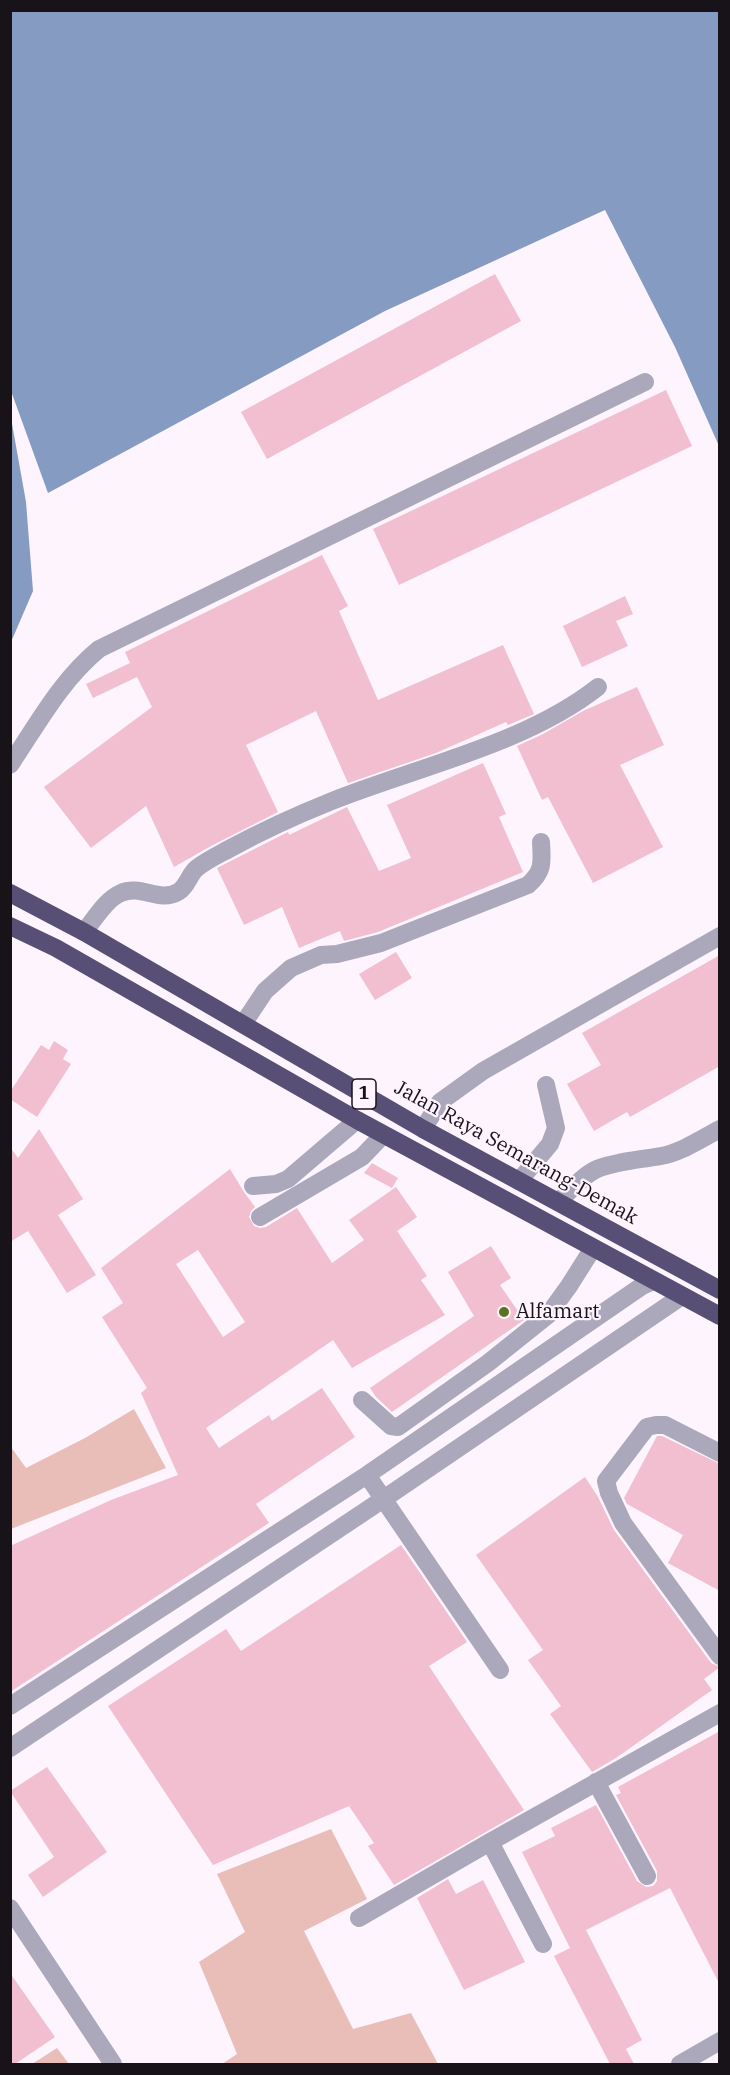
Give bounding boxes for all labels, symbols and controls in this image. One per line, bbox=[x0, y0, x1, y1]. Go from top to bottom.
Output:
street label: Jalan Raya Semarang-Demak bbox=[390, 1076, 642, 1230]
road number: 1 bbox=[352, 1079, 376, 1109]
place label: Alfamart bbox=[516, 1300, 599, 1324]
marker: Alfamart bbox=[497, 1305, 511, 1319]

